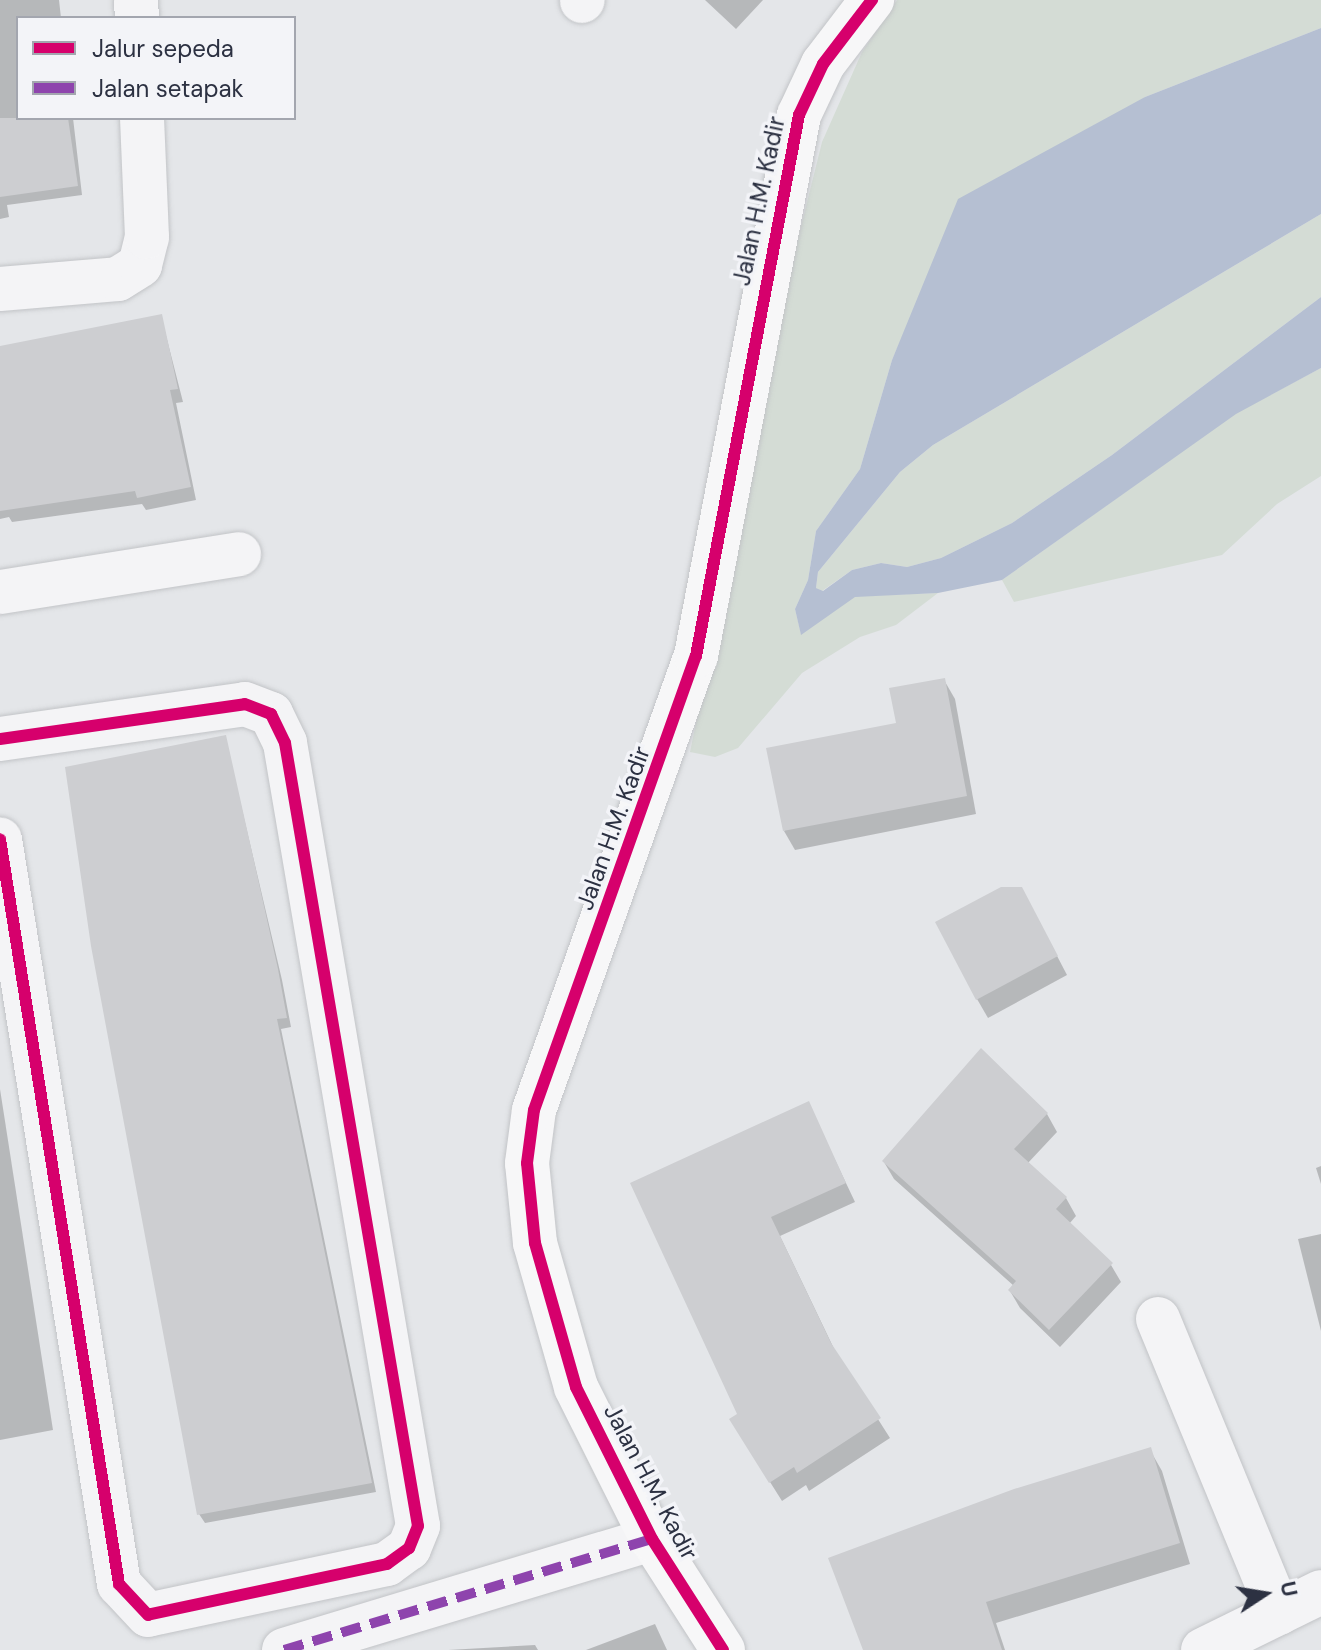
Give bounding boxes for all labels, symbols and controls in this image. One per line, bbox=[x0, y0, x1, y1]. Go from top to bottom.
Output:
legend bbox=[16, 16, 296, 120]
text: Jalur sepeda bbox=[92, 33, 234, 64]
text: Jalan setapak bbox=[92, 73, 244, 104]
street label: Jalan H.M. Kadir bbox=[727, 114, 791, 288]
street label: Jalan H.M. Kadir bbox=[570, 742, 656, 914]
street label: Jalan H.M. Kadir bbox=[598, 1399, 704, 1565]
north arrow bbox=[1225, 1554, 1305, 1634]
text: U bbox=[1273, 1579, 1305, 1599]

